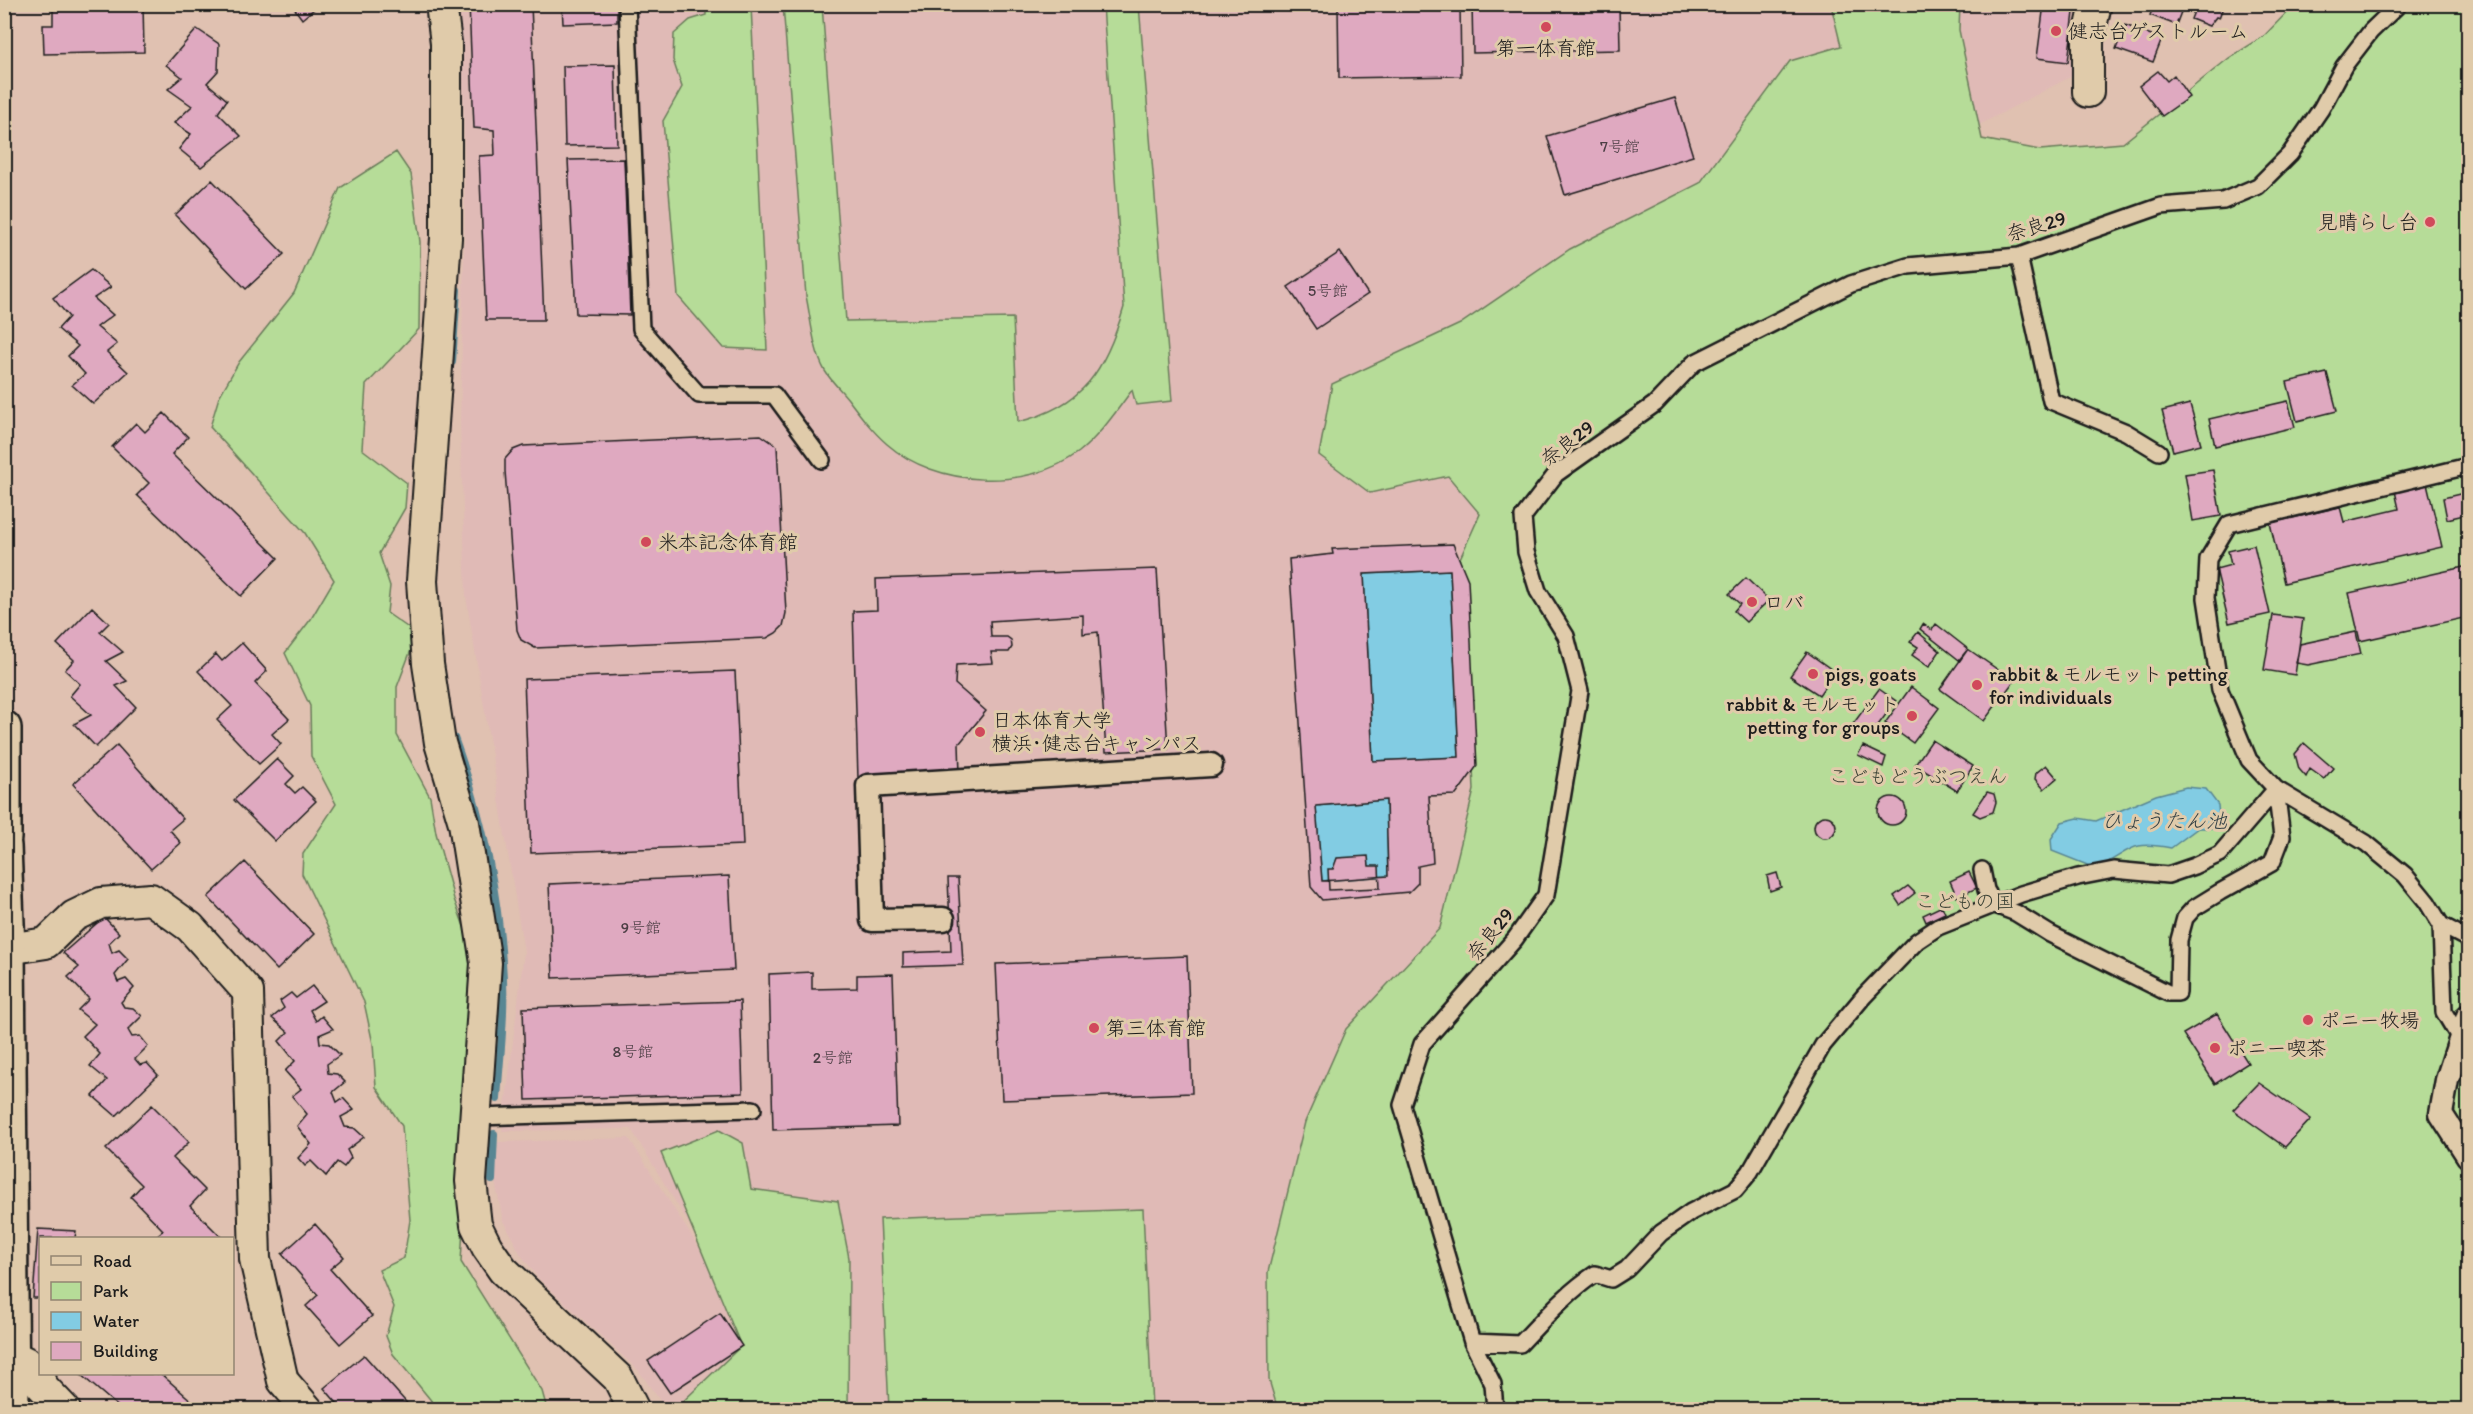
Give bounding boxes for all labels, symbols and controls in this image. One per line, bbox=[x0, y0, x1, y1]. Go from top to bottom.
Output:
place label: 健志台ゲストルーム bbox=[2068, 19, 2248, 43]
marker: 第一体育館 bbox=[1539, 20, 1553, 34]
marker: 健志台ゲストルーム bbox=[2049, 24, 2063, 38]
place label: 第一体育館 bbox=[1496, 36, 1596, 60]
house number: 7号館 bbox=[1600, 137, 1640, 156]
street label: 奈良29 bbox=[2003, 206, 2069, 246]
place label: 見晴らし台 bbox=[2318, 210, 2418, 234]
marker: 見晴らし台 bbox=[2423, 215, 2437, 229]
house number: 5号館 bbox=[1308, 281, 1348, 300]
street label: 奈良29 bbox=[1536, 415, 1598, 471]
place label: 米本記念体育館 bbox=[658, 530, 798, 554]
marker: 米本記念体育館 bbox=[639, 535, 653, 549]
place label: ロバ bbox=[1764, 590, 1804, 614]
marker: ロバ bbox=[1745, 595, 1759, 609]
place label: pigs, goats bbox=[1825, 662, 1916, 686]
place label: rabbit & モルモット petting for individuals bbox=[1989, 662, 2228, 709]
marker: pigs, goats bbox=[1806, 667, 1820, 681]
marker: rabbit & モルモット petting for individuals bbox=[1970, 678, 1984, 692]
place label: rabbit & モルモット petting for groups bbox=[1726, 692, 1900, 739]
place label: 日本体育大学 横浜･健志台キャンパス bbox=[992, 708, 1201, 755]
marker: rabbit & モルモット petting for groups bbox=[1905, 709, 1919, 723]
marker: 日本体育大学 横浜･健志台キャンパス bbox=[973, 725, 987, 739]
park label: こどもどうぶつえん bbox=[1828, 764, 2008, 788]
water label: ひょうたん池 bbox=[2101, 808, 2228, 833]
park label: こどもの国 bbox=[1915, 889, 2015, 913]
street label: 奈良29 bbox=[1461, 903, 1519, 965]
house number: 9号館 bbox=[621, 918, 661, 937]
place label: ポニー牧場 bbox=[2320, 1008, 2420, 1032]
marker: ポニー牧場 bbox=[2301, 1013, 2315, 1027]
place label: 第三体育館 bbox=[1106, 1016, 1206, 1040]
marker: 第三体育館 bbox=[1087, 1021, 1101, 1035]
place label: ポニー喫茶 bbox=[2227, 1036, 2327, 1060]
marker: ポニー喫茶 bbox=[2208, 1041, 2222, 1055]
house number: 8号館 bbox=[613, 1042, 653, 1061]
house number: 2号館 bbox=[813, 1048, 853, 1067]
legend bbox=[39, 1237, 234, 1375]
text: Road bbox=[93, 1250, 132, 1272]
text: Park bbox=[93, 1280, 128, 1302]
text: Water bbox=[93, 1310, 139, 1332]
text: Building bbox=[93, 1340, 159, 1362]

